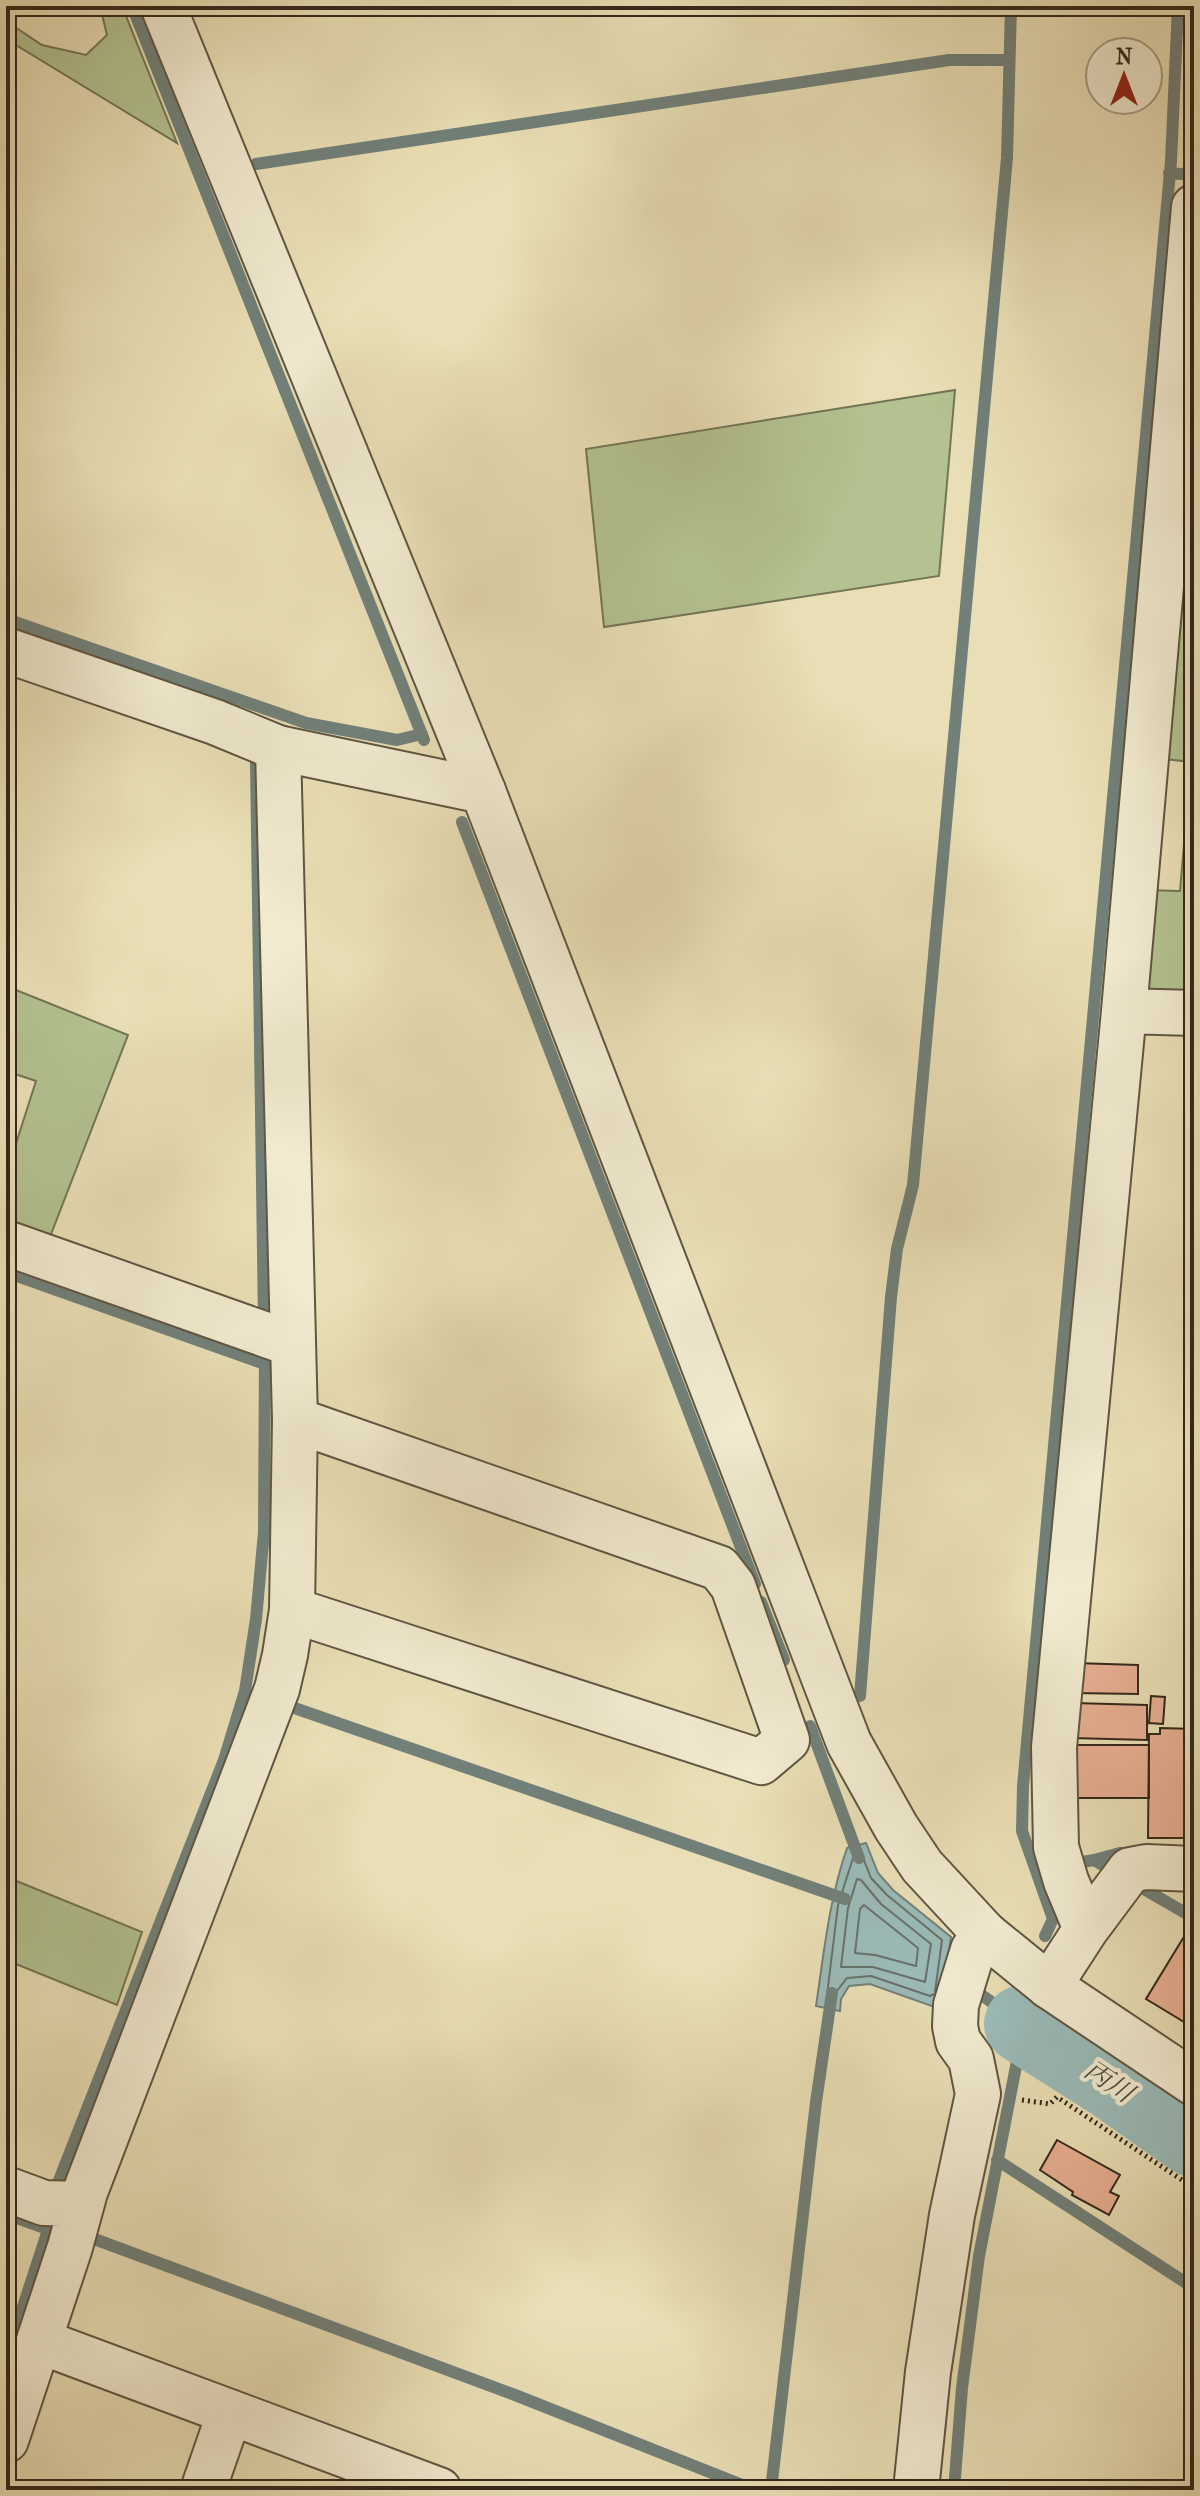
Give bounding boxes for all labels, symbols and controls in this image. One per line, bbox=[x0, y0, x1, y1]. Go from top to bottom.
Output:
north arrow bbox=[1084, 36, 1164, 116]
text: N bbox=[1116, 44, 1133, 70]
water label: 丙川 bbox=[1078, 2054, 1141, 2110]

